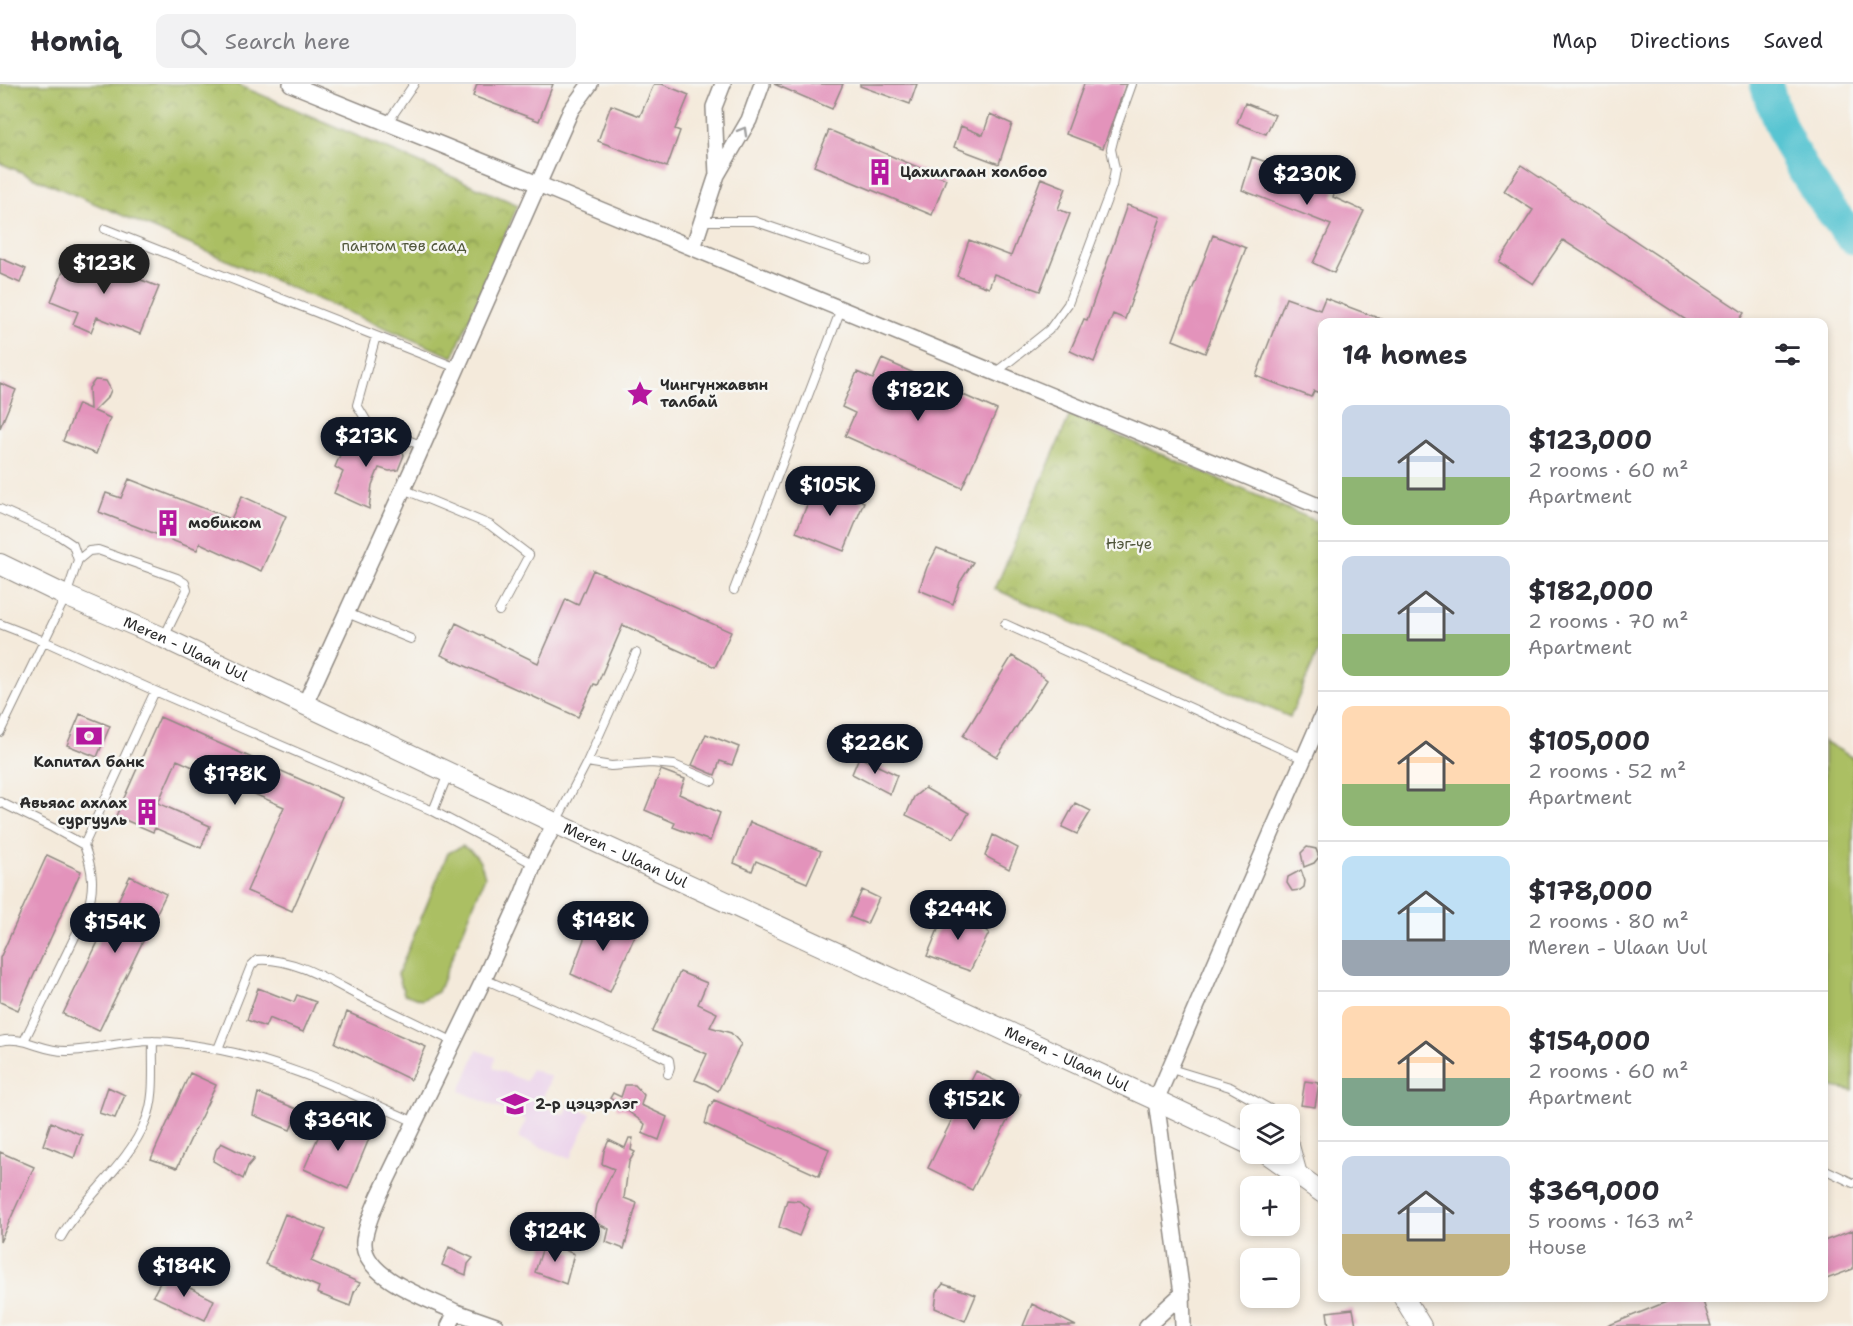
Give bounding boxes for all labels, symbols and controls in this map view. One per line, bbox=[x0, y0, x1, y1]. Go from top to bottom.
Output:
search box bbox=[156, 14, 576, 68]
text: Homiq bbox=[30, 22, 120, 60]
icon: search bbox=[177, 25, 210, 58]
text: Search here bbox=[225, 27, 351, 56]
text: Map bbox=[1552, 27, 1597, 55]
text: Directions bbox=[1630, 27, 1730, 55]
text: Saved bbox=[1763, 27, 1823, 55]
one-way arrow bbox=[735, 127, 747, 137]
pin: $230K bbox=[1265, 155, 1349, 206]
building icon: Цахилгаан холбоо bbox=[865, 157, 895, 187]
text: $230K bbox=[1273, 161, 1341, 187]
place label: Цахилгаан холбоо bbox=[900, 162, 1047, 182]
park label: пантом төв саад bbox=[342, 236, 467, 256]
pin: $123K bbox=[62, 244, 146, 295]
text: $123K bbox=[73, 250, 135, 276]
text: 14 homes bbox=[1342, 337, 1468, 372]
icon: filters bbox=[1771, 338, 1804, 371]
pin: $182K bbox=[876, 371, 960, 422]
place label: Чингүнжавын талбай bbox=[660, 375, 768, 412]
text: $182K bbox=[886, 377, 950, 403]
place icon: Чингүнжавын талбай bbox=[625, 379, 655, 409]
pin: $213K bbox=[324, 417, 408, 468]
text: $123,000 bbox=[1528, 422, 1652, 457]
text: $213K bbox=[335, 423, 397, 449]
icon: home bbox=[1390, 429, 1462, 501]
text: 2 rooms · 60 m² bbox=[1528, 457, 1688, 483]
pin: $105K bbox=[788, 466, 872, 517]
text: $105K bbox=[799, 472, 861, 498]
text: Apartment bbox=[1528, 483, 1632, 509]
building icon: мобиком bbox=[153, 508, 183, 538]
place label: мобиком bbox=[188, 513, 262, 533]
park label: Нэг-үе bbox=[1106, 534, 1152, 554]
text: $182,000 bbox=[1528, 573, 1653, 608]
icon: home bbox=[1390, 580, 1462, 652]
text: 2 rooms · 70 m² bbox=[1528, 608, 1689, 634]
street label: Meren - Ulaan Uul bbox=[120, 612, 251, 686]
text: Apartment bbox=[1528, 634, 1632, 660]
bank icon: Капитал банк bbox=[74, 721, 104, 751]
text: $105,000 bbox=[1528, 723, 1650, 758]
pin: $226K bbox=[833, 724, 917, 775]
text: $226K bbox=[841, 730, 909, 756]
icon: home bbox=[1390, 730, 1462, 802]
place label: Капитал банк bbox=[34, 752, 145, 772]
pin: $178K bbox=[193, 755, 277, 806]
text: 2 rooms · 52 m² bbox=[1528, 758, 1686, 784]
text: $178K bbox=[203, 761, 267, 787]
text: Apartment bbox=[1528, 784, 1632, 810]
place label: Авьяас ахлах сургууль bbox=[19, 793, 127, 830]
building icon: Авьяас ахлах сургууль bbox=[132, 797, 162, 827]
street label: Meren - Ulaan Uul bbox=[560, 818, 691, 893]
text: $178,000 bbox=[1528, 873, 1653, 908]
icon: home bbox=[1390, 880, 1462, 952]
pin: $244K bbox=[916, 890, 1000, 941]
text: $244K bbox=[924, 896, 992, 922]
pin: $148K bbox=[561, 901, 645, 952]
pin: $154K bbox=[73, 903, 157, 954]
text: $148K bbox=[571, 907, 635, 933]
text: 2 rooms · 80 m² bbox=[1528, 908, 1689, 934]
text: $154K bbox=[84, 909, 146, 935]
text: Meren - Ulaan Uul bbox=[1528, 934, 1707, 960]
street label: Meren - Ulaan Uul bbox=[1001, 1022, 1132, 1096]
text: $154,000 bbox=[1528, 1023, 1651, 1058]
icon: home bbox=[1390, 1030, 1462, 1102]
text: 2 rooms · 60 m² bbox=[1528, 1058, 1688, 1084]
pin: $152K bbox=[932, 1080, 1016, 1131]
text: Apartment bbox=[1528, 1084, 1632, 1110]
text: $152K bbox=[943, 1086, 1005, 1112]
school or university icon: 2-р цэцэрлэг bbox=[500, 1089, 530, 1119]
place label: 2-р цэцэрлэг bbox=[535, 1094, 638, 1114]
pin: $369K bbox=[296, 1101, 380, 1152]
map controls bbox=[1240, 1104, 1300, 1308]
button: layers bbox=[1240, 1104, 1300, 1164]
text: $369K bbox=[304, 1107, 372, 1133]
text: $369,000 bbox=[1528, 1173, 1660, 1208]
button: + bbox=[1240, 1176, 1300, 1236]
icon: home bbox=[1390, 1180, 1462, 1252]
text: 5 rooms · 163 m² bbox=[1528, 1208, 1694, 1234]
pin: $124K bbox=[513, 1212, 597, 1263]
text: $124K bbox=[524, 1218, 586, 1244]
text: House bbox=[1528, 1234, 1587, 1260]
pin: $184K bbox=[142, 1247, 226, 1298]
button: − bbox=[1240, 1248, 1300, 1308]
text: $184K bbox=[152, 1253, 216, 1279]

